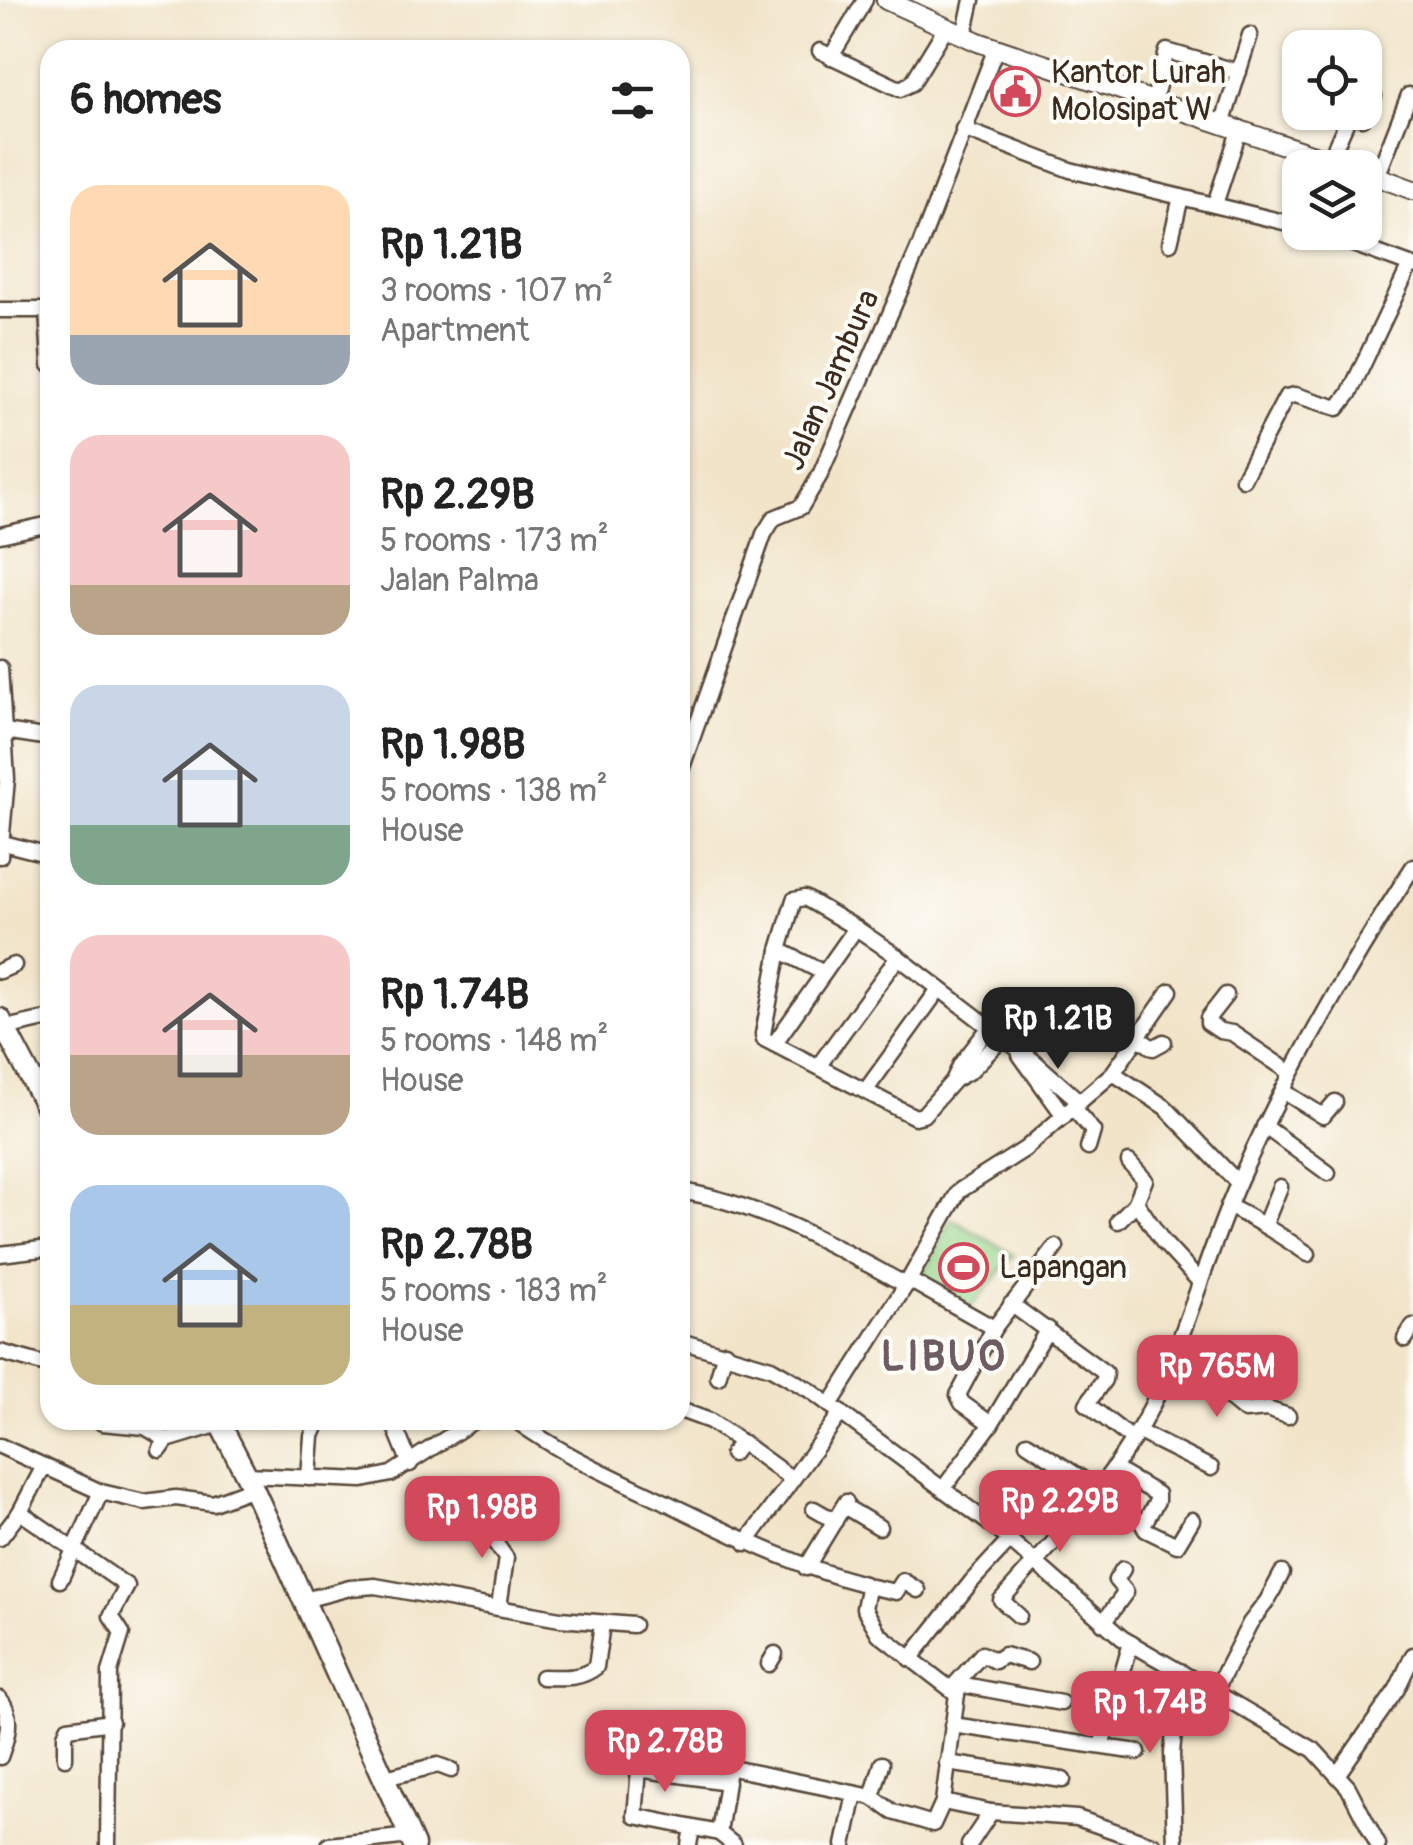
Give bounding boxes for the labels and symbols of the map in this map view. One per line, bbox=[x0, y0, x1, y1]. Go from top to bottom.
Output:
place label: Kantor Lurah Molosipat W bbox=[1051, 53, 1226, 130]
public building icon: Kantor Lurah Molosipat W bbox=[990, 65, 1042, 117]
street label: Jalan Jambura bbox=[773, 283, 889, 477]
pin: Rp 1.21B bbox=[955, 987, 1161, 1072]
sports icon: Lapangan bbox=[938, 1242, 990, 1294]
place label: Lapangan bbox=[999, 1248, 1127, 1288]
district label: LIBUO bbox=[881, 1331, 1007, 1383]
pin: Rp 765M bbox=[1125, 1335, 1309, 1420]
pin: Rp 2.29B bbox=[957, 1470, 1163, 1555]
pin: Rp 1.98B bbox=[379, 1476, 585, 1561]
pin: Rp 1.74B bbox=[1047, 1671, 1253, 1756]
pin: Rp 2.78B bbox=[562, 1710, 768, 1795]

